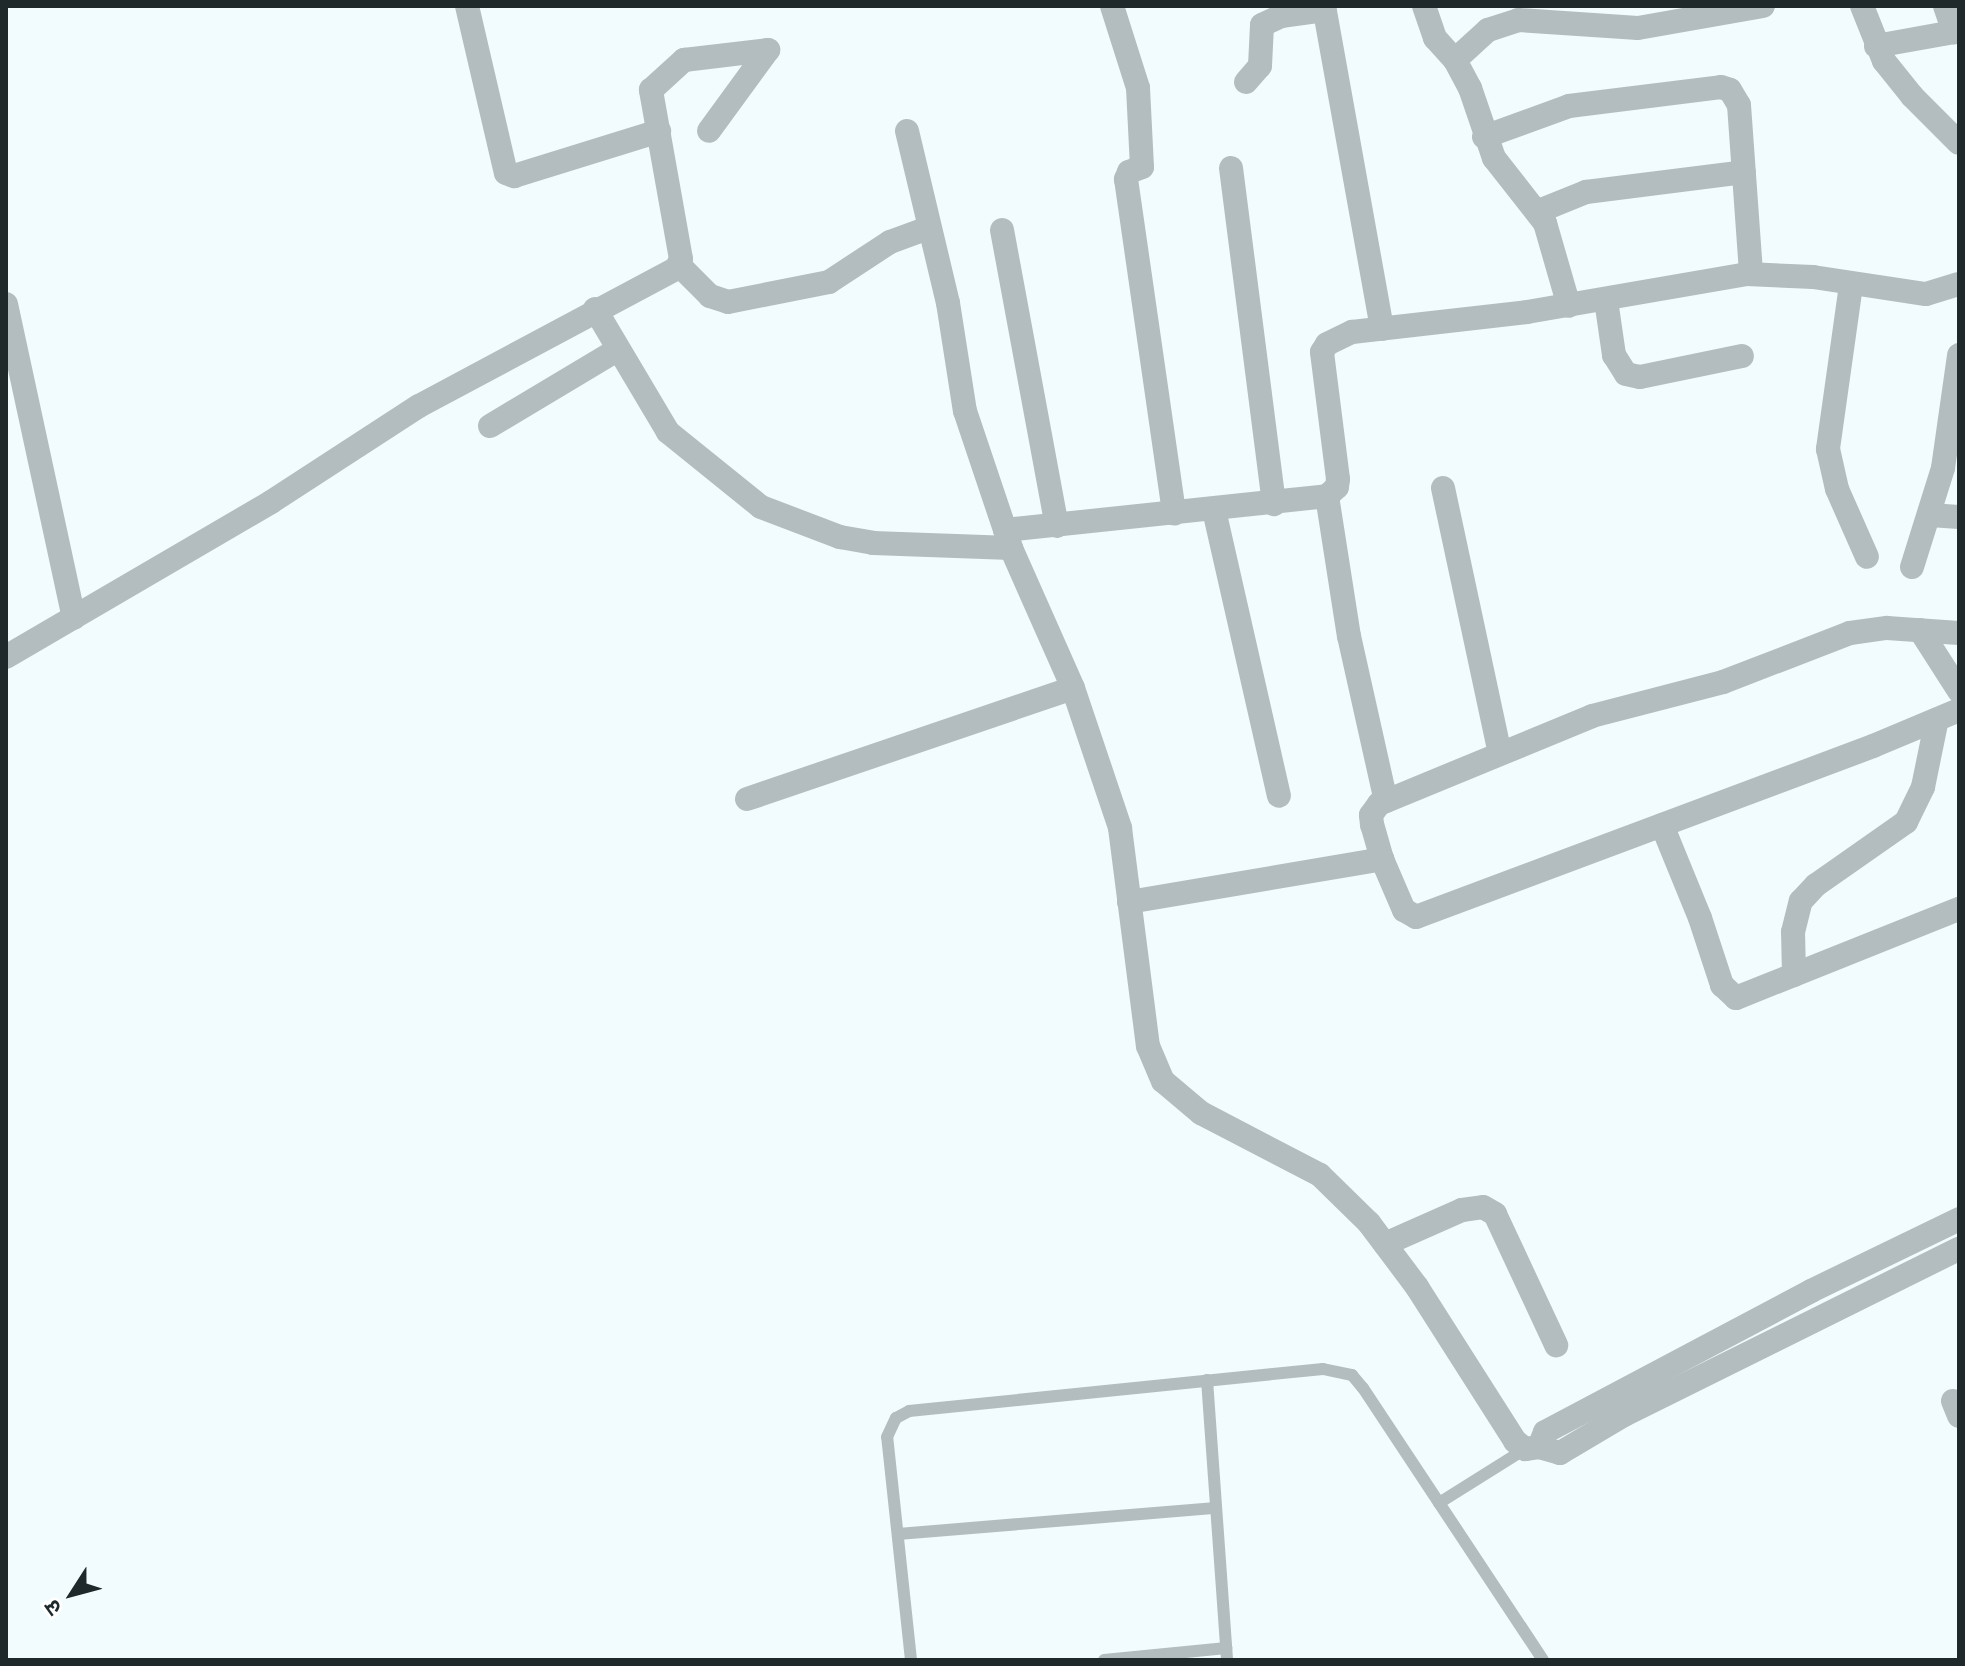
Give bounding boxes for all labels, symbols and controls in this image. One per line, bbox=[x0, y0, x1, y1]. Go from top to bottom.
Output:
north arrow bbox=[32, 1554, 112, 1634]
text: उ bbox=[37, 1594, 69, 1622]

